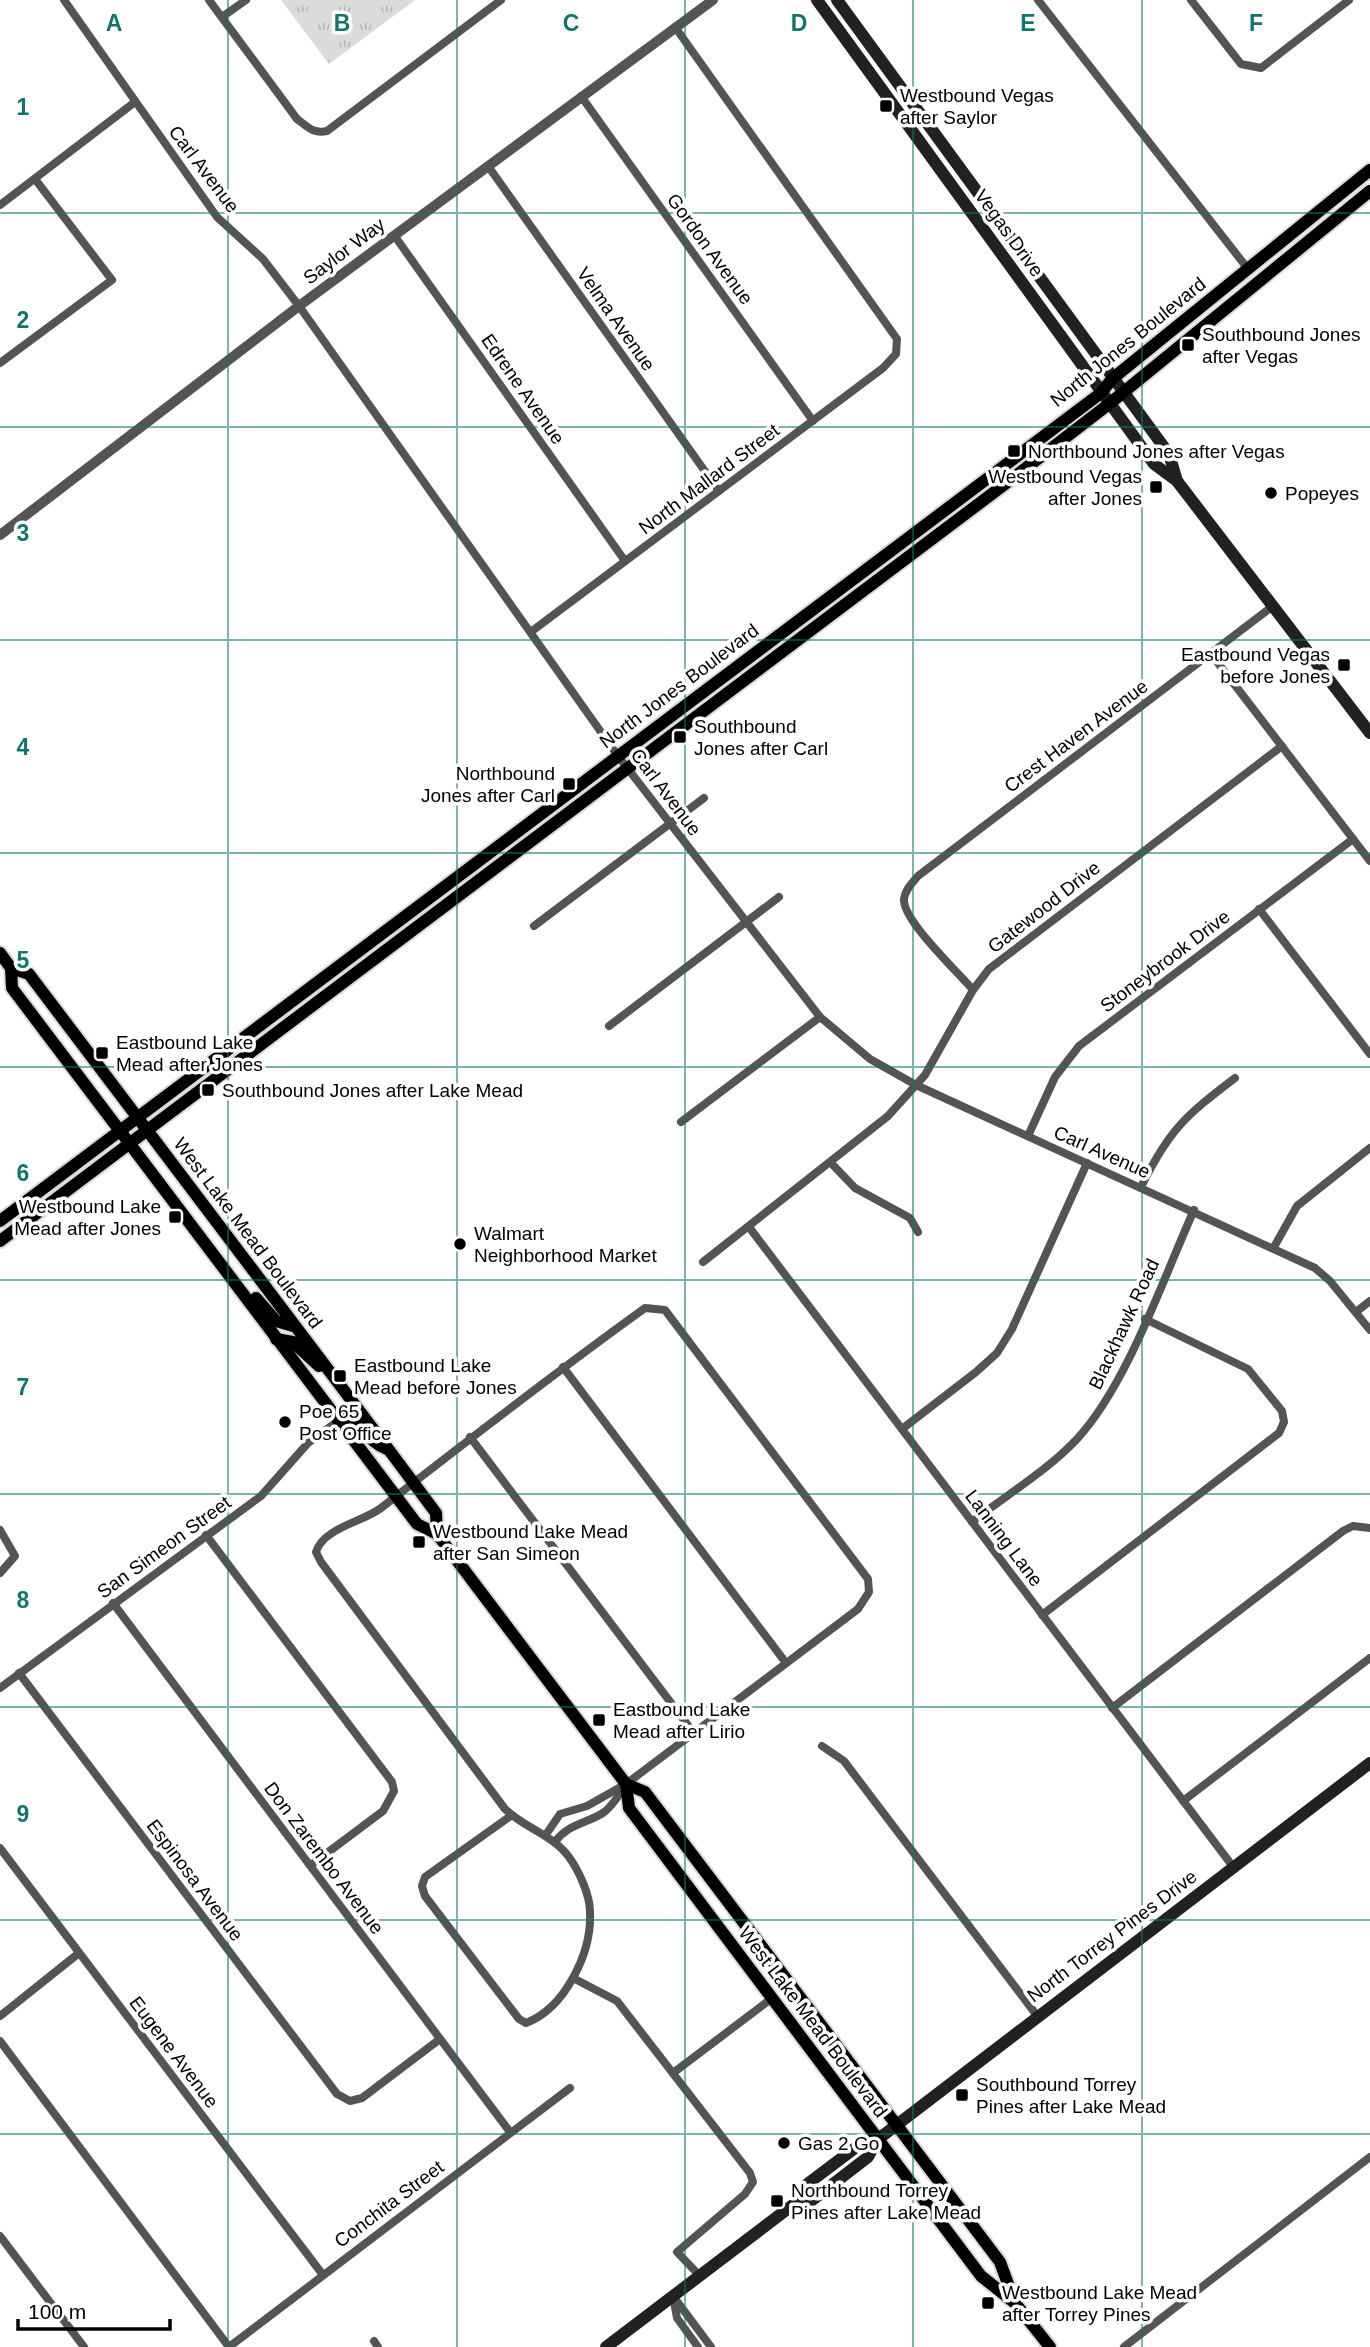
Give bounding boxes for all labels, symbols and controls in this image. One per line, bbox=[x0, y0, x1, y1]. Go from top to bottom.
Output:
text: A bbox=[106, 10, 122, 36]
text: B bbox=[334, 10, 350, 36]
text: C bbox=[563, 10, 579, 36]
text: D bbox=[791, 10, 807, 36]
text: E bbox=[1020, 10, 1036, 36]
text: F bbox=[1249, 10, 1263, 36]
place label: Westbound Vegas after Saylor bbox=[900, 85, 1054, 128]
text: 1 bbox=[17, 94, 30, 120]
marker: Westbound Vegas after Saylor bbox=[878, 98, 894, 114]
street label: Carl Avenue bbox=[165, 121, 243, 217]
street label: Vegas Drive bbox=[970, 185, 1048, 281]
street label: Gordon Avenue bbox=[663, 190, 757, 308]
street label: Saylor Way bbox=[299, 213, 389, 288]
street label: Velma Avenue bbox=[573, 263, 659, 375]
street label: North Jones Boulevard bbox=[1046, 273, 1210, 411]
text: 2 bbox=[17, 307, 29, 333]
place label: Southbound Jones after Vegas bbox=[1202, 324, 1360, 367]
street label: Edrene Avenue bbox=[477, 330, 569, 448]
marker: Southbound Jones after Vegas bbox=[1180, 337, 1196, 353]
street label: North Mallard Street bbox=[635, 419, 784, 539]
place label: Northbound Jones after Vegas bbox=[1028, 441, 1285, 462]
marker: Northbound Jones after Vegas bbox=[1006, 443, 1022, 459]
place label: Westbound Vegas after Jones bbox=[988, 466, 1142, 509]
marker: Westbound Vegas after Jones bbox=[1148, 479, 1164, 495]
place label: Popeyes bbox=[1285, 483, 1359, 504]
marker: Popeyes bbox=[1263, 485, 1279, 501]
text: 3 bbox=[17, 520, 29, 546]
street label: North Jones Boulevard bbox=[596, 619, 762, 753]
place label: Eastbound Vegas before Jones bbox=[1181, 644, 1330, 687]
marker: Eastbound Vegas before Jones bbox=[1336, 657, 1352, 673]
street label: Crest Haven Avenue bbox=[1000, 675, 1152, 797]
place label: Southbound Jones after Carl bbox=[694, 716, 828, 759]
marker: Southbound Jones after Carl bbox=[672, 729, 688, 745]
text: 4 bbox=[17, 734, 30, 760]
street label: Carl Avenue bbox=[627, 744, 705, 840]
place label: Northbound Jones after Carl bbox=[421, 763, 555, 806]
marker: Northbound Jones after Carl bbox=[561, 776, 577, 792]
street label: Gatewood Drive bbox=[984, 857, 1104, 957]
street label: Stoneybrook Drive bbox=[1096, 906, 1234, 1016]
text: 5 bbox=[17, 947, 30, 973]
place label: Eastbound Lake Mead after Jones bbox=[116, 1032, 263, 1075]
marker: Eastbound Lake Mead after Jones bbox=[94, 1045, 110, 1061]
place label: Southbound Jones after Lake Mead bbox=[222, 1080, 523, 1101]
marker: Southbound Jones after Lake Mead bbox=[200, 1082, 216, 1098]
street label: Carl Avenue bbox=[1051, 1121, 1153, 1183]
street label: West Lake Mead Boulevard bbox=[169, 1134, 327, 1332]
text: 6 bbox=[17, 1160, 29, 1186]
place label: Westbound Lake Mead after Jones bbox=[14, 1196, 161, 1239]
marker: Westbound Lake Mead after Jones bbox=[167, 1209, 183, 1225]
place label: Walmart Neighborhood Market bbox=[474, 1223, 657, 1266]
marker: Walmart Neighborhood Market bbox=[452, 1236, 468, 1252]
street label: Blackhawk Road bbox=[1085, 1255, 1163, 1393]
place label: Eastbound Lake Mead before Jones bbox=[354, 1355, 517, 1398]
marker: Eastbound Lake Mead before Jones bbox=[332, 1368, 348, 1384]
text: 7 bbox=[17, 1374, 29, 1400]
place label: Poe 65 Post Office bbox=[299, 1401, 392, 1444]
marker: Poe 65 Post Office bbox=[277, 1414, 293, 1430]
street label: Lanning Lane bbox=[961, 1486, 1047, 1590]
street label: San Simeon Street bbox=[93, 1491, 235, 1602]
place label: Westbound Lake Mead after San Simeon bbox=[433, 1521, 628, 1564]
marker: Westbound Lake Mead after San Simeon bbox=[411, 1534, 427, 1550]
text: 8 bbox=[17, 1587, 30, 1613]
place label: Eastbound Lake Mead after Lirio bbox=[613, 1699, 750, 1742]
marker: Eastbound Lake Mead after Lirio bbox=[591, 1712, 607, 1728]
street label: Don Zarembo Avenue bbox=[260, 1778, 388, 1938]
text: 9 bbox=[17, 1801, 29, 1827]
street label: Espinosa Avenue bbox=[143, 1815, 247, 1945]
street label: North Torrey Pines Drive bbox=[1023, 1865, 1201, 2007]
street label: West Lake Mead Boulevard bbox=[734, 1923, 892, 2121]
street label: Eugene Avenue bbox=[125, 1992, 223, 2112]
place label: Southbound Torrey Pines after Lake Mead bbox=[976, 2074, 1166, 2117]
marker: Southbound Torrey Pines after Lake Mead bbox=[954, 2087, 970, 2103]
place label: Gas 2 Go bbox=[798, 2133, 879, 2154]
marker: Gas 2 Go bbox=[776, 2135, 792, 2151]
street label: Conchita Street bbox=[330, 2156, 448, 2252]
place label: Northbound Torrey Pines after Lake Mead bbox=[791, 2180, 981, 2223]
marker: Northbound Torrey Pines after Lake Mead bbox=[769, 2193, 785, 2209]
place label: Westbound Lake Mead after Torrey Pines bbox=[1002, 2282, 1197, 2325]
scale bar bbox=[18, 2288, 170, 2332]
marker: Westbound Lake Mead after Torrey Pines bbox=[980, 2295, 996, 2311]
text: 100 m bbox=[28, 2300, 86, 2323]

